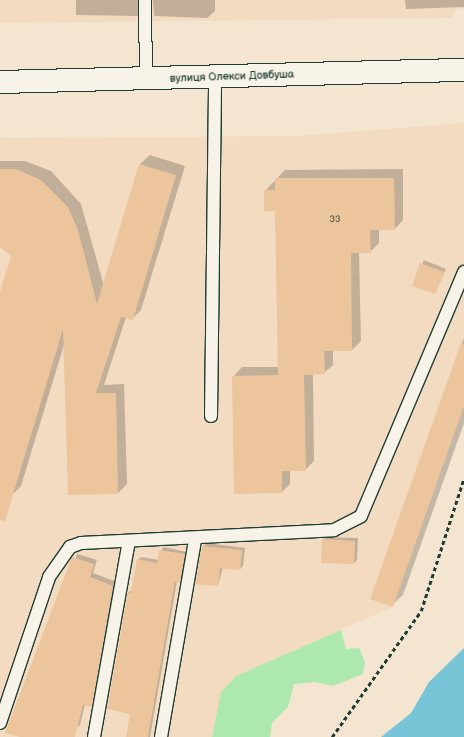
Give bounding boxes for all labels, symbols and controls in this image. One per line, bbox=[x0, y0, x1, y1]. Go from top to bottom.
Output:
street label: вулиця Олекси Довбуша bbox=[170, 68, 294, 86]
house number: 33 bbox=[329, 215, 341, 225]

